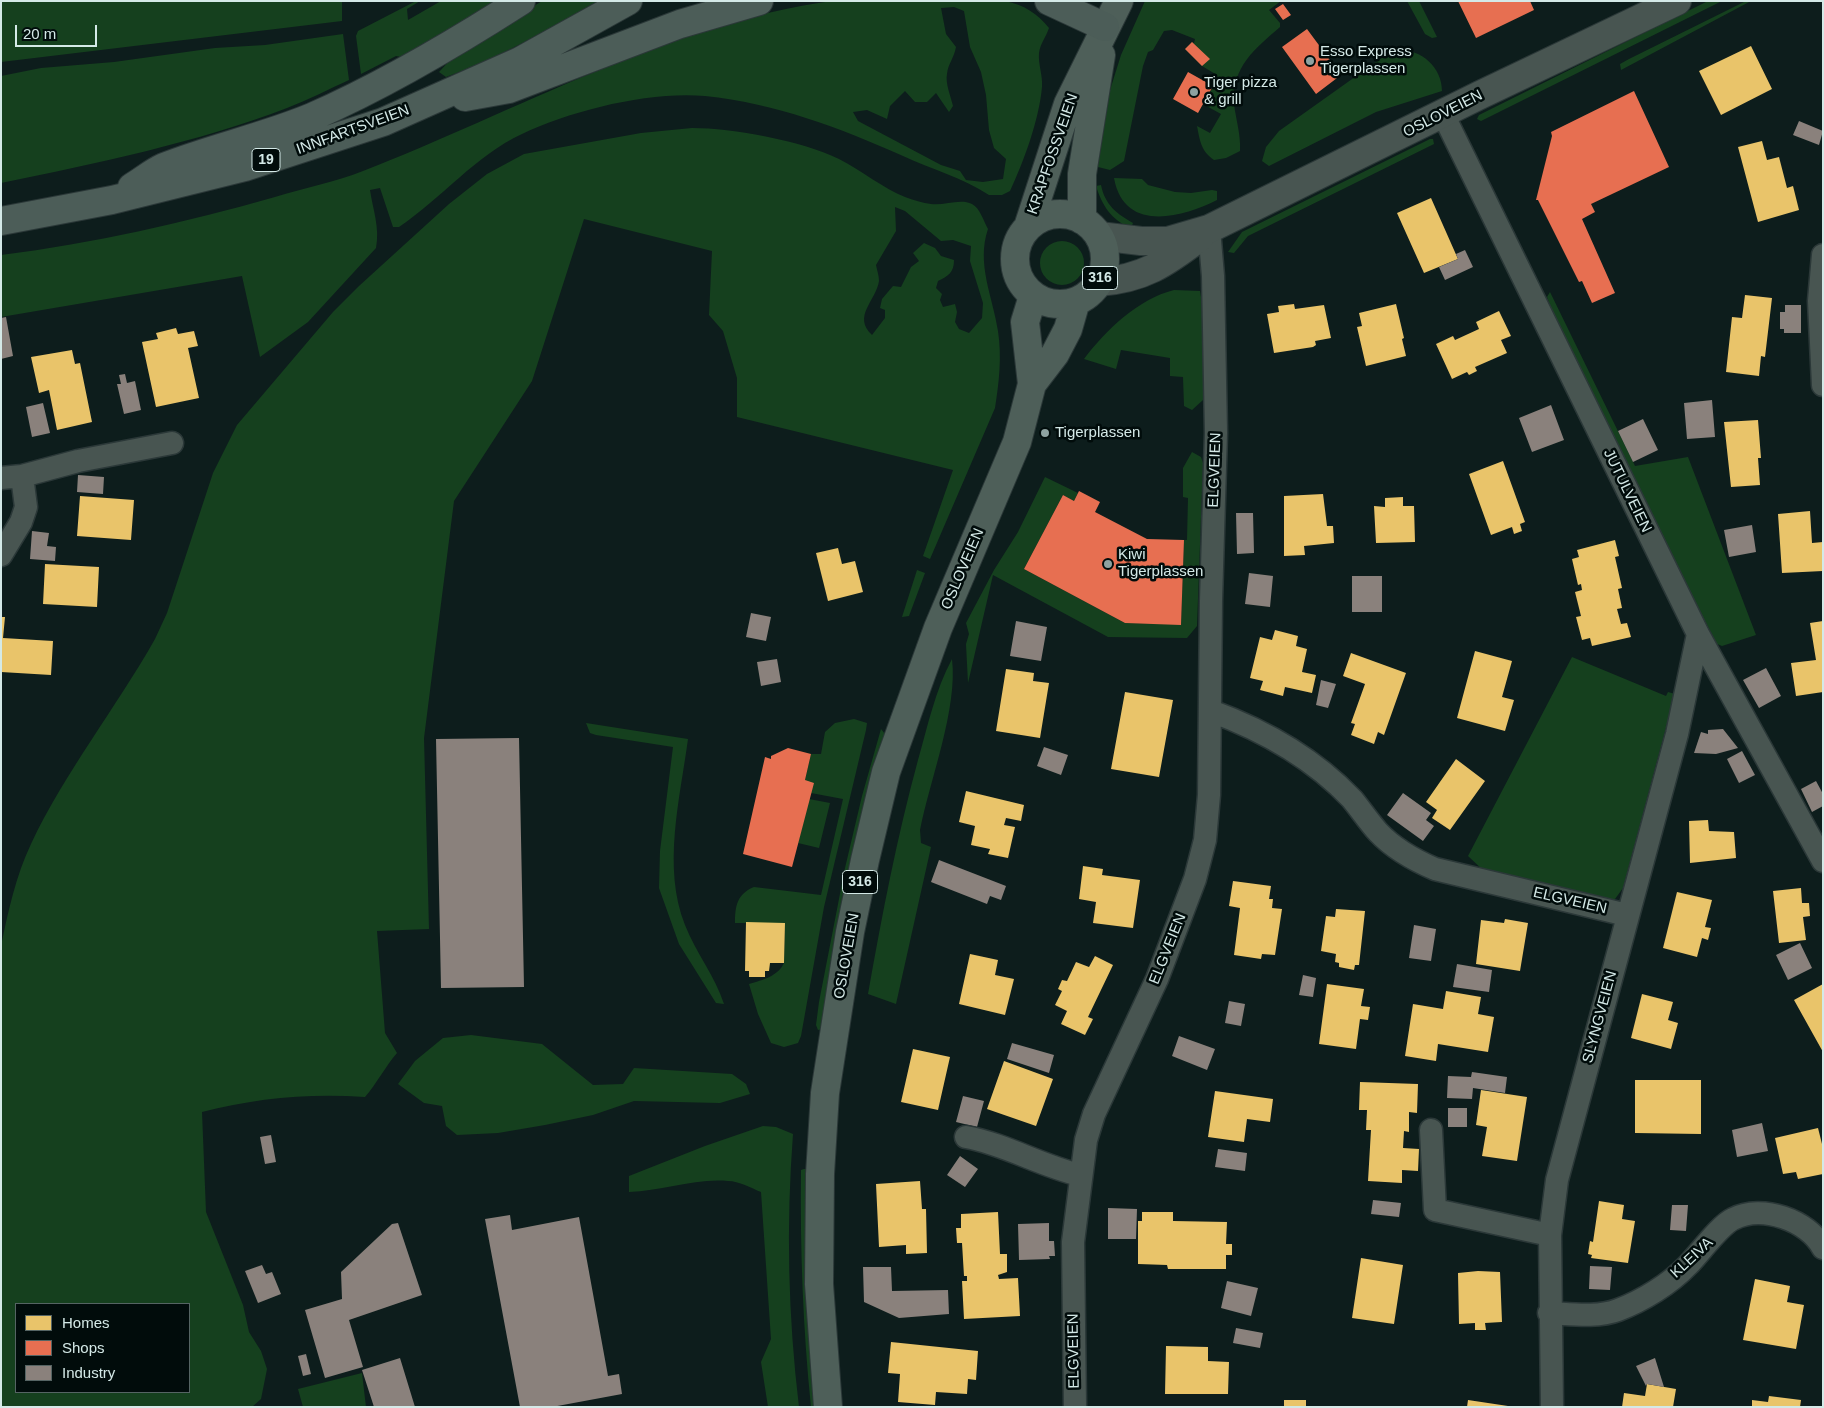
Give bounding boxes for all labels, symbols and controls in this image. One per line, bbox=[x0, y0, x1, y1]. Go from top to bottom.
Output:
scale bar bbox=[18, 15, 100, 47]
text: 20 m bbox=[23, 25, 56, 42]
place label: Esso Express Tigerplassen bbox=[1320, 43, 1412, 78]
marker: Esso Express Tigerplassen bbox=[1304, 55, 1316, 67]
place label: Tiger pizza & grill bbox=[1204, 74, 1277, 109]
marker: Tiger pizza & grill bbox=[1188, 86, 1200, 98]
street label: OSLOVEIEN bbox=[1400, 86, 1486, 142]
street label: KRAPFOSSVEIEN bbox=[1024, 91, 1082, 217]
street label: INNFARTSVEIEN bbox=[294, 101, 412, 159]
road number: 19 bbox=[252, 148, 280, 172]
road number: 316 bbox=[1082, 266, 1118, 290]
place label: Tigerplassen bbox=[1055, 424, 1140, 442]
marker: Tigerplassen bbox=[1039, 427, 1051, 439]
street label: ELGVEIEN bbox=[1205, 432, 1225, 508]
street label: JUTULVEIEN bbox=[1599, 446, 1655, 536]
street label: OSLOVEIEN bbox=[938, 526, 988, 612]
place label: Kiwi Tigerplassen bbox=[1118, 546, 1203, 581]
marker: Kiwi Tigerplassen bbox=[1102, 558, 1114, 570]
road number: 316 bbox=[842, 870, 878, 894]
street label: ELGVEIEN bbox=[1531, 884, 1609, 918]
street label: ELGVEIEN bbox=[1146, 911, 1190, 987]
street label: OSLOVEIEN bbox=[831, 912, 863, 1000]
street label: SLYNGVEIEN bbox=[1579, 969, 1621, 1065]
street label: KLEIVA bbox=[1667, 1234, 1717, 1282]
legend bbox=[15, 1303, 190, 1393]
street label: ELGVEIEN bbox=[1064, 1313, 1084, 1389]
text: Homes bbox=[62, 1314, 110, 1331]
text: Shops bbox=[62, 1339, 105, 1356]
text: Industry bbox=[62, 1364, 115, 1381]

